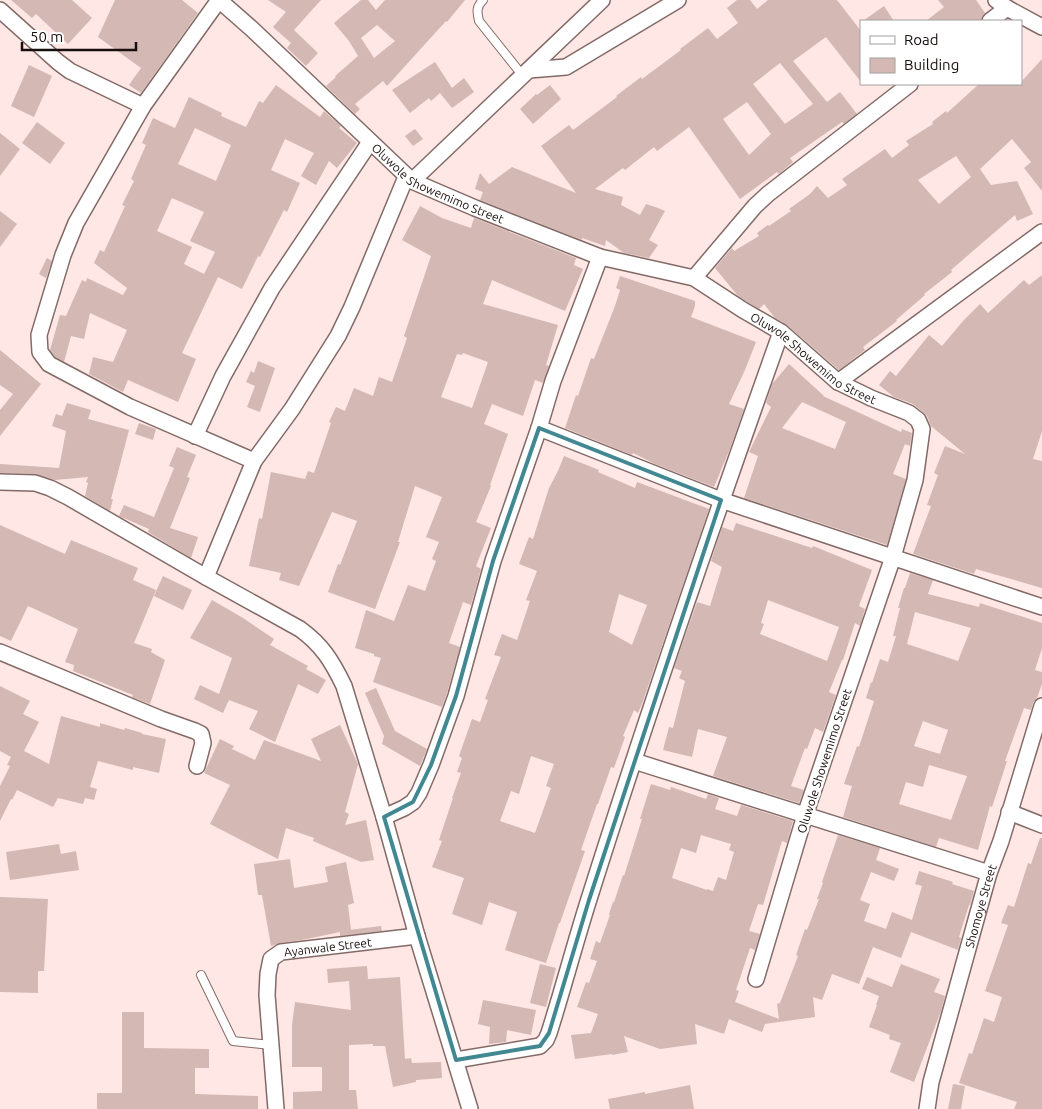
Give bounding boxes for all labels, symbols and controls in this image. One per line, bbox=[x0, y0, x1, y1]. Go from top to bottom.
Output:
scale bar bbox=[22, 20, 136, 52]
legend bbox=[860, 20, 1022, 85]
text: 50 m bbox=[30, 28, 63, 45]
text: Road bbox=[904, 31, 939, 48]
text: Building bbox=[904, 56, 959, 73]
street label: Oluwole Showemimo Street bbox=[370, 140, 506, 225]
street label: Oluwole Showemimo Street bbox=[748, 309, 878, 406]
street label: Oluwole Showemimo Street bbox=[794, 687, 854, 835]
street label: Shomoye Street bbox=[962, 862, 998, 949]
street label: Ayanwale Street bbox=[283, 935, 373, 958]

